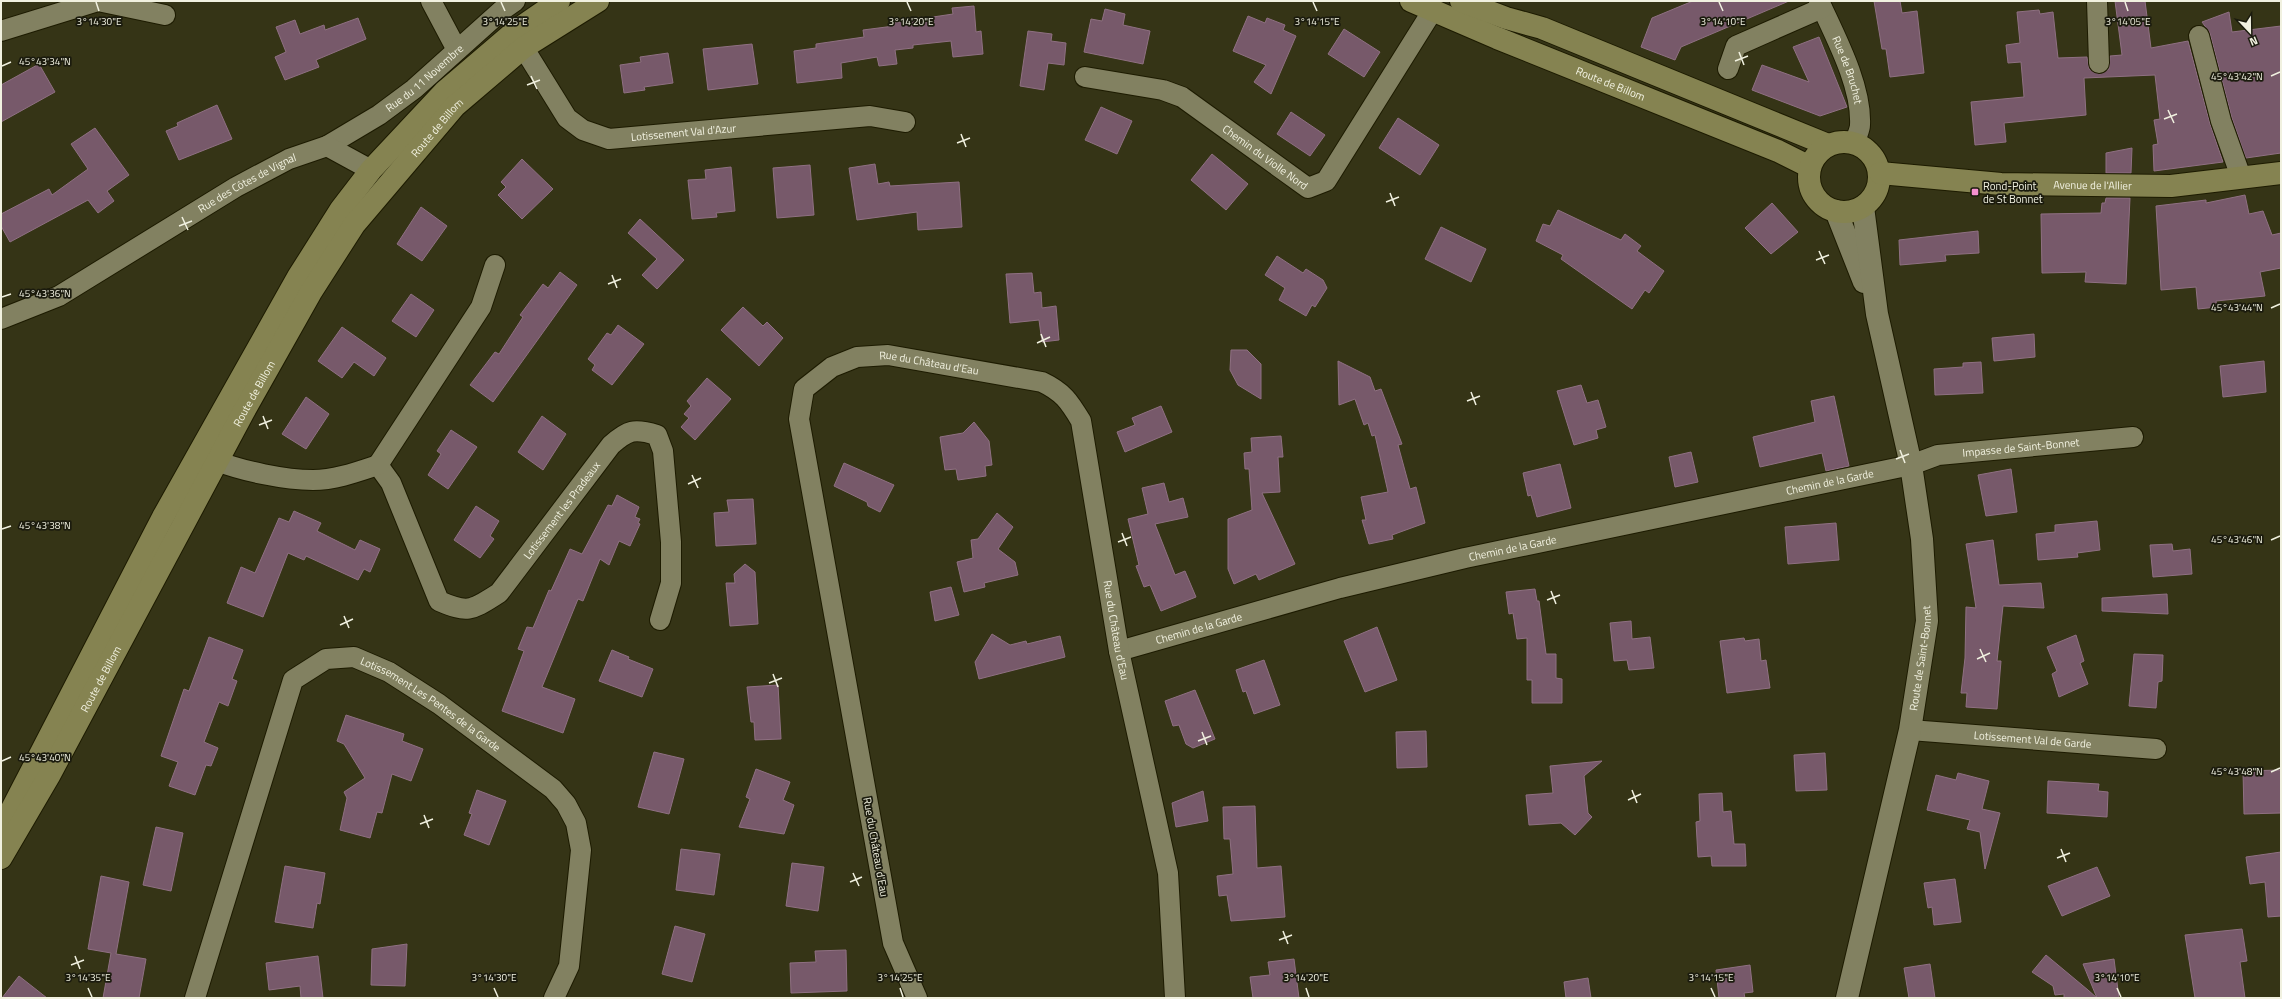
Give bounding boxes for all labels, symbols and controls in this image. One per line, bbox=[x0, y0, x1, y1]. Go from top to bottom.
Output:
north arrow bbox=[2230, 12, 2270, 52]
text: 3°14'30"E bbox=[77, 14, 122, 29]
text: 3°14'25"E bbox=[483, 14, 528, 29]
text: 3°14'20"E bbox=[889, 14, 934, 29]
text: 3°14'15"E bbox=[1295, 14, 1340, 29]
text: 3°14'10"E bbox=[1701, 14, 1746, 29]
text: 3°14'05"E bbox=[2106, 14, 2151, 29]
text: N bbox=[2247, 32, 2260, 50]
street label: Rue de Bruchet bbox=[1828, 33, 1867, 105]
street label: Rue du 11 Novembre bbox=[382, 40, 467, 116]
text: 45°43'34"N bbox=[19, 54, 71, 69]
street label: Route de Billom bbox=[1574, 63, 1648, 105]
text: 45°43'42"N bbox=[2211, 69, 2263, 84]
street label: Route de Billom bbox=[407, 94, 467, 161]
street label: Lotissement Val d'Azur bbox=[630, 120, 737, 145]
street label: Chemin du Violle Nord bbox=[1219, 121, 1311, 194]
street label: Rue des Côtes de Vignal bbox=[195, 149, 298, 217]
street label: Avenue de l'Allier bbox=[2053, 177, 2132, 194]
place label: Rond-Point de St Bonnet bbox=[1983, 178, 2043, 207]
marker: Rond-Point de St Bonnet bbox=[1970, 187, 1980, 197]
text: 45°43'36"N bbox=[19, 286, 71, 301]
text: 45°43'44"N bbox=[2211, 300, 2263, 315]
street label: Rue du Château d'Eau bbox=[879, 347, 980, 379]
street label: Route de Billom bbox=[229, 358, 279, 429]
street label: Impasse de Saint-Bonnet bbox=[1962, 434, 2080, 461]
street label: Lotissement les Pradeaux bbox=[519, 458, 604, 563]
street label: Chemin de la Garde bbox=[1785, 465, 1875, 499]
text: 45°43'38"N bbox=[19, 518, 71, 533]
street label: Chemin de la Garde bbox=[1467, 531, 1558, 565]
text: 45°43'46"N bbox=[2211, 532, 2263, 547]
street label: Rue du Château d'Eau bbox=[1099, 579, 1133, 682]
street label: Route de Saint-Bonnet bbox=[1905, 605, 1935, 712]
street label: Chemin de la Garde bbox=[1154, 608, 1244, 648]
street label: Route de Billom bbox=[77, 643, 125, 715]
street label: Lotissement Les Pentes de la Garde bbox=[358, 653, 504, 756]
street label: Lotissement Val de Garde bbox=[1973, 727, 2092, 752]
text: 45°43'40"N bbox=[19, 750, 71, 765]
text: 45°43'48"N bbox=[2211, 764, 2263, 779]
street label: Rue du Château d'Eau bbox=[859, 796, 893, 898]
text: 3°14'35"E bbox=[66, 970, 111, 985]
text: 3°14'30"E bbox=[472, 970, 517, 985]
text: 3°14'25"E bbox=[878, 970, 923, 985]
text: 3°14'20"E bbox=[1284, 970, 1329, 985]
text: 3°14'15"E bbox=[1689, 970, 1734, 985]
text: 3°14'10"E bbox=[2095, 970, 2140, 985]

